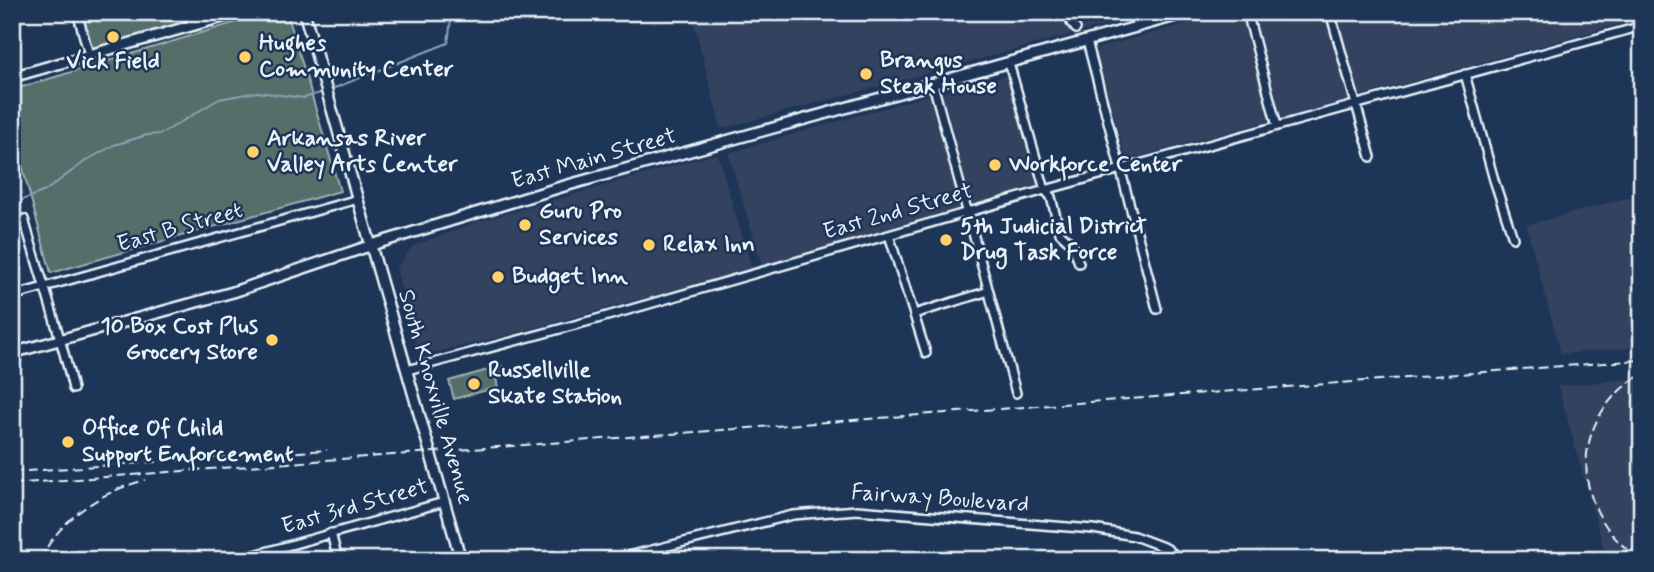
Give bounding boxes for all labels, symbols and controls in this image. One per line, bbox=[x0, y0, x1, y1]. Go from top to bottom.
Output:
marker: Vick Field bbox=[105, 29, 121, 45]
place label: Hughes Community Center bbox=[259, 29, 454, 85]
place label: Brangus Steak House bbox=[880, 46, 997, 102]
place label: Vick Field bbox=[66, 47, 160, 77]
marker: Hughes Community Center bbox=[237, 49, 253, 65]
marker: Brangus Steak House bbox=[858, 66, 874, 82]
street label: East Main Street bbox=[508, 121, 680, 197]
place label: Arkansas River Valley Arts Center bbox=[267, 124, 459, 180]
marker: Arkansas River Valley Arts Center bbox=[245, 144, 261, 160]
place label: Workforce Center bbox=[1008, 150, 1183, 181]
marker: Workforce Center bbox=[987, 157, 1003, 173]
street label: East 2nd Street bbox=[820, 176, 977, 248]
street label: East B Street bbox=[114, 196, 246, 260]
place label: Guru Pro Services bbox=[539, 197, 622, 253]
place label: 5th Judicial District Drug Task Force bbox=[960, 212, 1147, 270]
marker: Guru Pro Services bbox=[517, 217, 533, 233]
place label: Relax Inn bbox=[663, 230, 755, 260]
marker: 5th Judicial District Drug Task Force bbox=[938, 232, 954, 248]
marker: Relax Inn bbox=[641, 237, 657, 253]
place label: Budget Inn bbox=[512, 262, 629, 294]
marker: Budget Inn bbox=[490, 269, 506, 285]
street label: South Knoxville Avenue bbox=[390, 286, 480, 508]
place label: 10 Box Cost Plus Grocery Store bbox=[101, 312, 258, 368]
marker: 10 Box Cost Plus Grocery Store bbox=[264, 332, 280, 348]
place label: Russellville Skate Station bbox=[488, 356, 622, 412]
marker: Russellville Skate Station bbox=[466, 376, 482, 392]
place label: Office Of Child Support Enforcement bbox=[82, 414, 294, 471]
marker: Office Of Child Support Enforcement bbox=[60, 434, 76, 450]
street label: East 3rd Street bbox=[278, 472, 432, 542]
street label: Fairway Boulevard bbox=[850, 478, 1030, 520]

